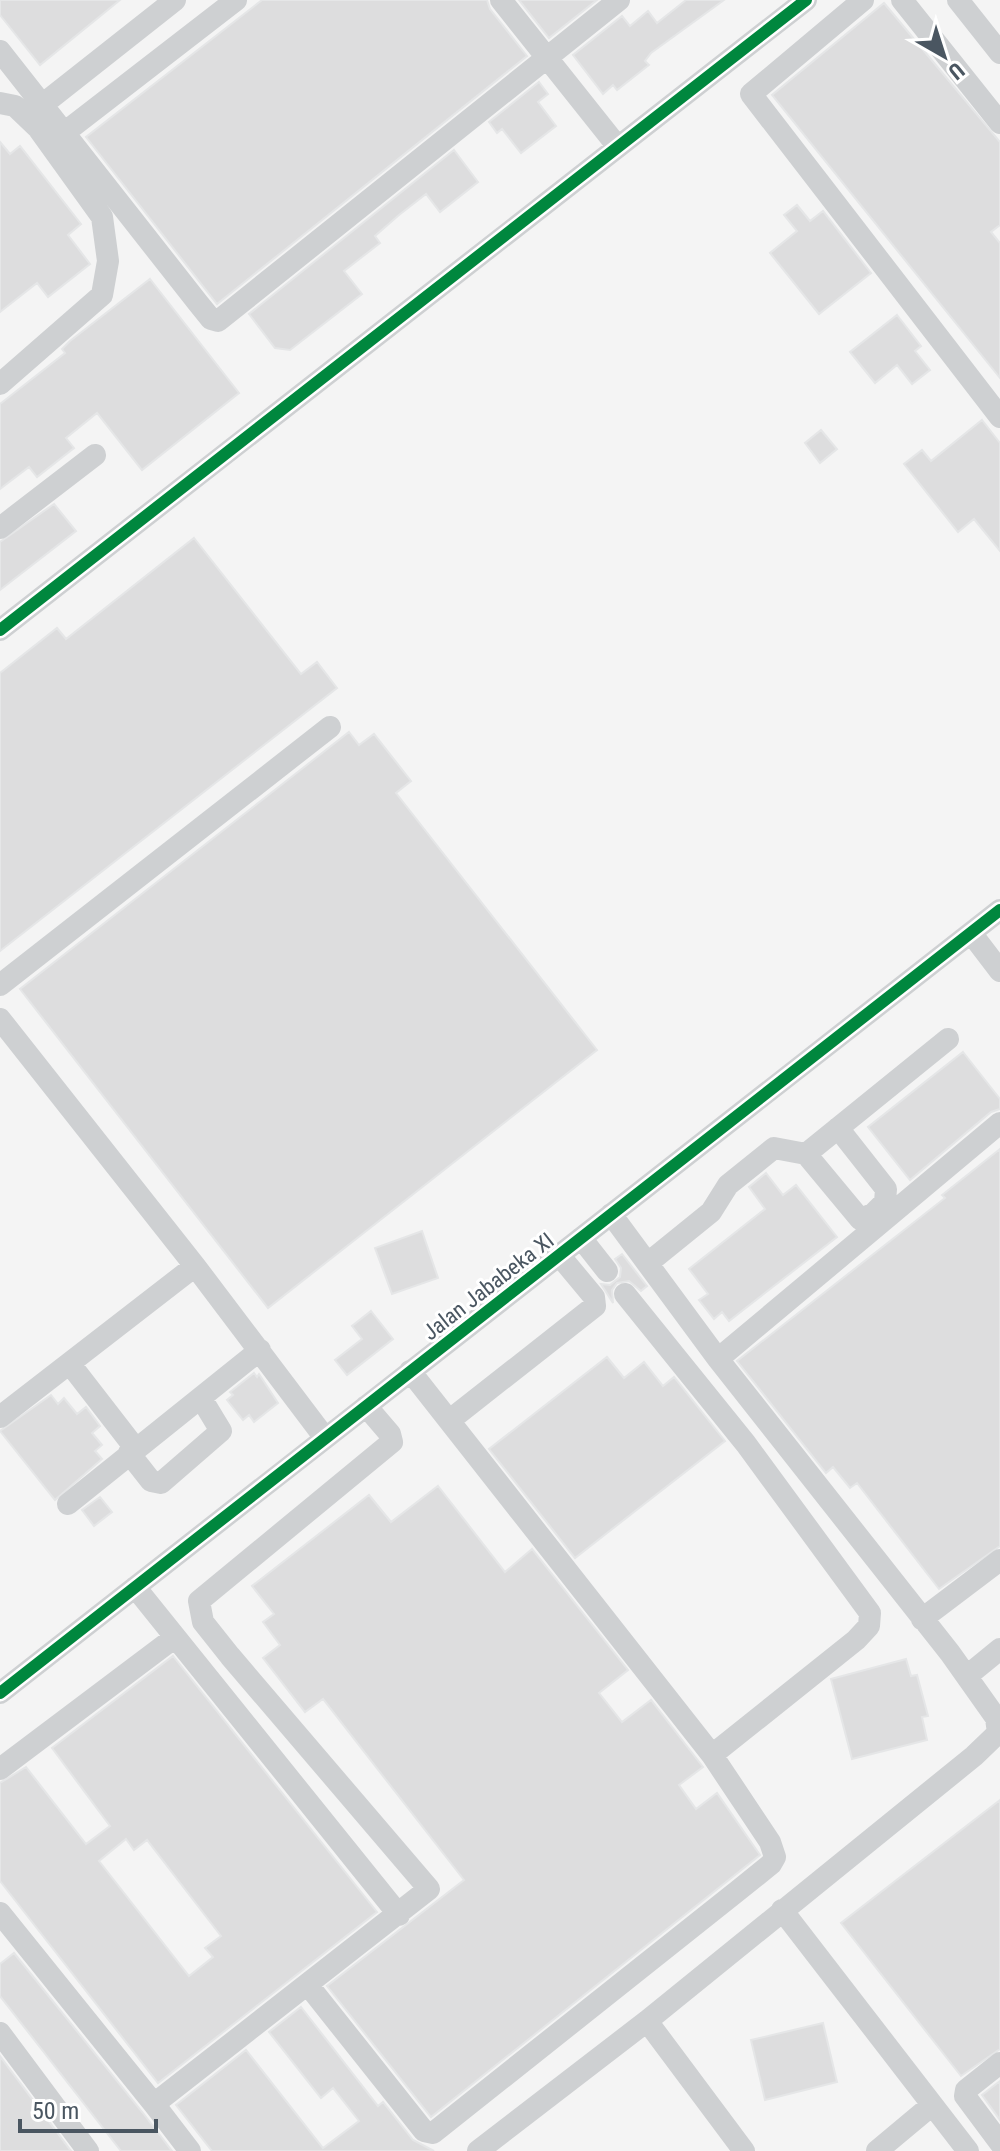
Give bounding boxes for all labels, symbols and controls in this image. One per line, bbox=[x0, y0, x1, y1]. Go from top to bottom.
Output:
north arrow bbox=[904, 16, 984, 96]
text: U bbox=[944, 57, 969, 85]
street label: Jalan Jababeka XI bbox=[418, 1227, 559, 1345]
scale bar bbox=[20, 2083, 156, 2133]
text: 50 m bbox=[32, 2097, 79, 2125]

